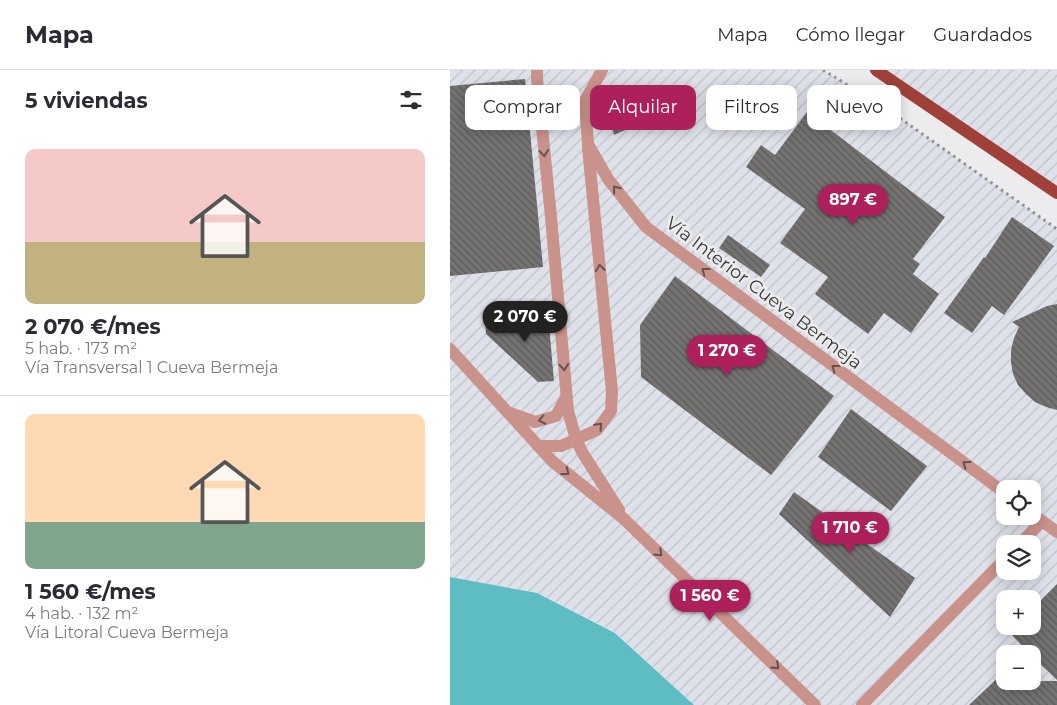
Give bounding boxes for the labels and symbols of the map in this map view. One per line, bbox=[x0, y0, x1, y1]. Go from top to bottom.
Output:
one-way arrow bbox=[539, 150, 550, 158]
pin: 897 € bbox=[818, 184, 888, 226]
one-way arrow bbox=[614, 186, 622, 195]
street label: Vía Interior Cueva Bermeja bbox=[662, 212, 866, 374]
one-way arrow bbox=[595, 264, 606, 272]
one-way arrow bbox=[702, 268, 711, 276]
pin: 2 070 € bbox=[479, 300, 571, 343]
pin: 1 270 € bbox=[681, 334, 773, 377]
one-way arrow bbox=[558, 364, 569, 372]
one-way arrow bbox=[832, 365, 841, 373]
one-way arrow bbox=[537, 414, 546, 424]
one-way arrow bbox=[593, 422, 602, 431]
one-way arrow bbox=[963, 462, 972, 470]
one-way arrow bbox=[560, 467, 569, 475]
pin: 1 710 € bbox=[804, 512, 896, 554]
one-way arrow bbox=[654, 547, 663, 556]
pin: 1 560 € bbox=[664, 580, 756, 622]
one-way arrow bbox=[770, 660, 779, 669]

